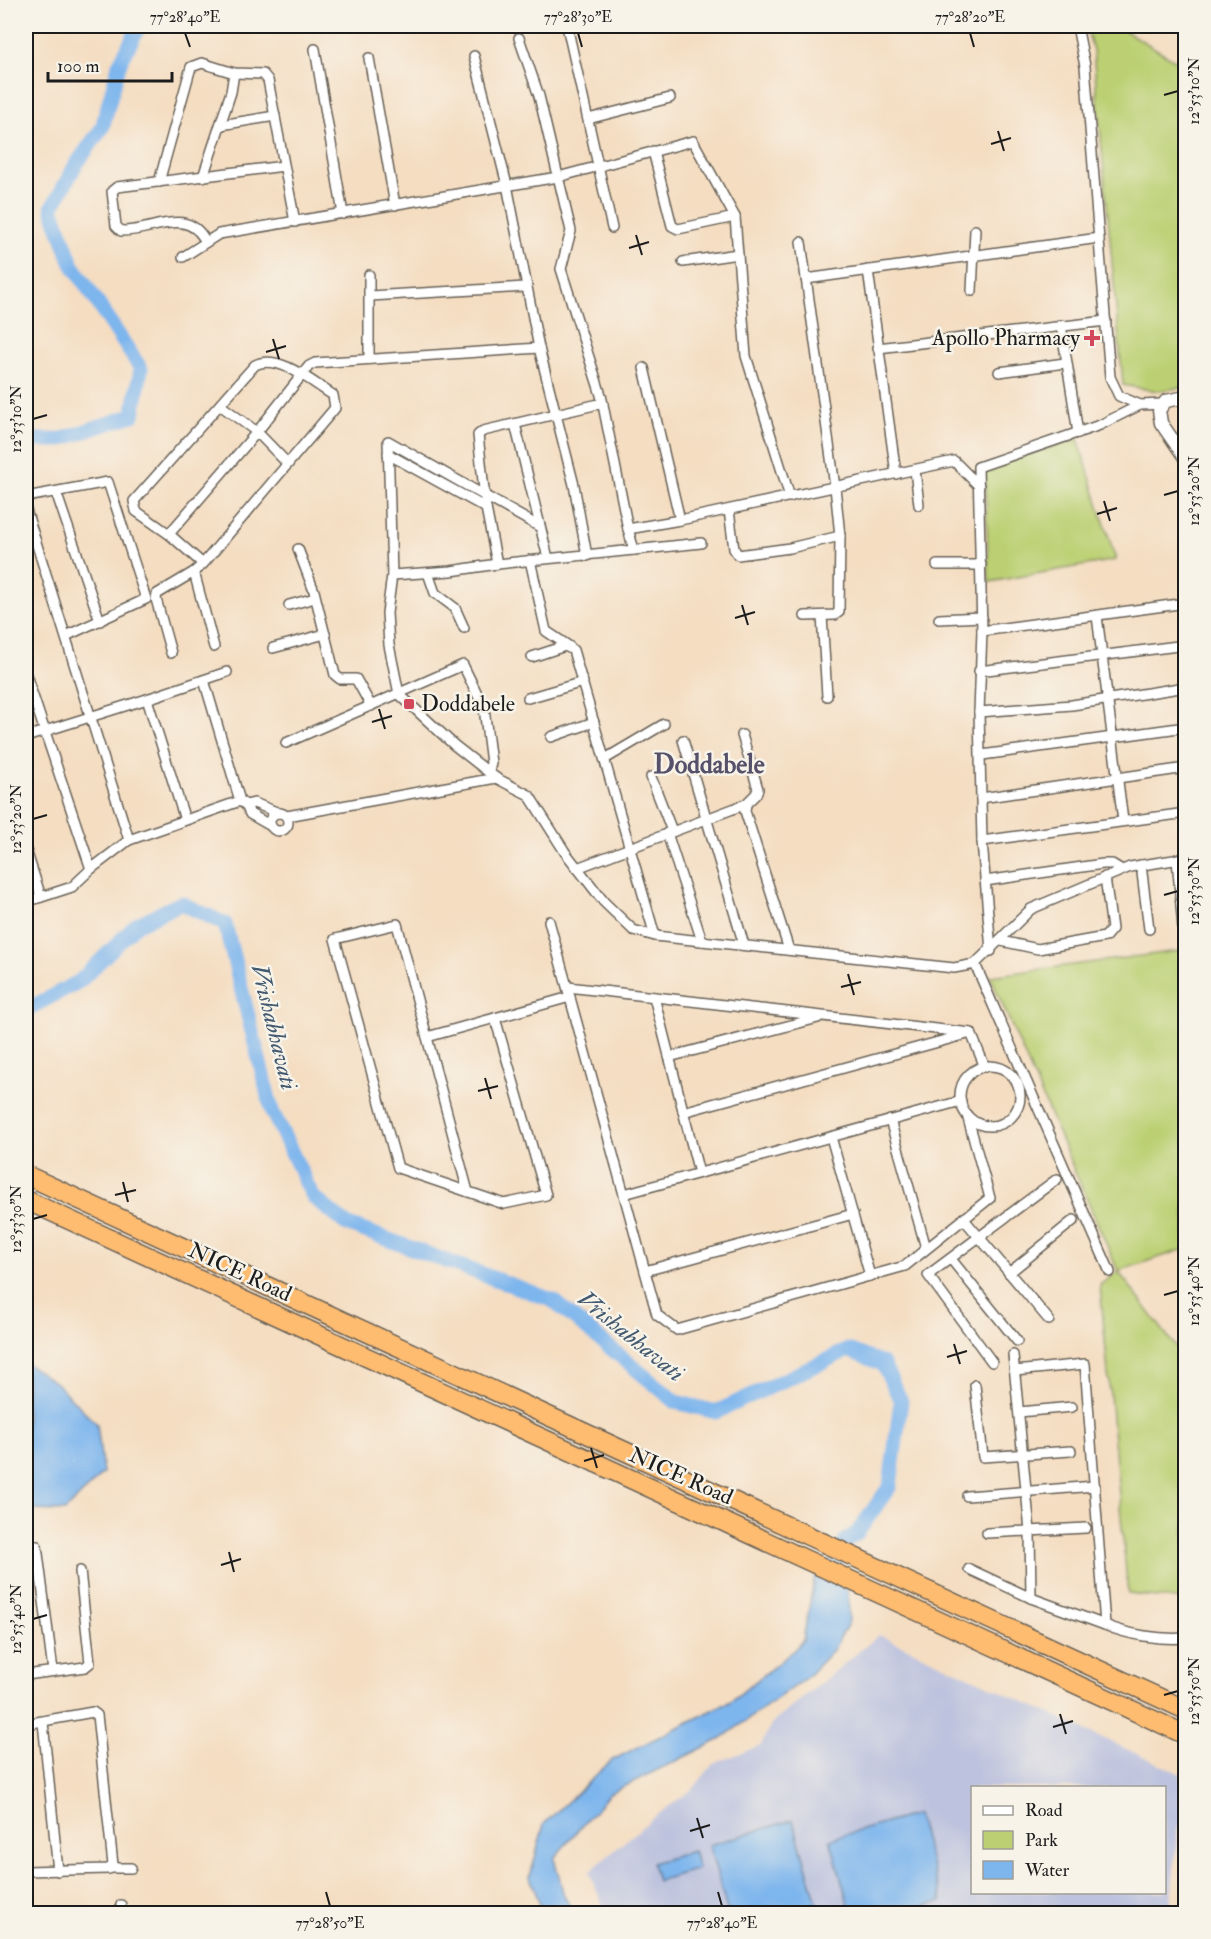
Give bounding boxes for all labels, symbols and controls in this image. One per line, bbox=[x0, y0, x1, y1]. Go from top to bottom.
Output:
text: 77°28'40"E bbox=[150, 8, 221, 27]
text: 77°28'30"E bbox=[544, 8, 612, 27]
text: 77°28'20"E bbox=[935, 8, 1005, 27]
scale bar bbox=[48, 45, 172, 83]
text: 100 m bbox=[57, 55, 100, 78]
text: 12°53'10"N bbox=[1185, 57, 1204, 125]
place label: Apollo Pharmacy bbox=[931, 324, 1080, 353]
marker: Apollo Pharmacy bbox=[1085, 331, 1099, 345]
text: 12°53'10"N bbox=[7, 385, 26, 453]
text: 12°53'20"N bbox=[1185, 456, 1204, 526]
place label: Doddabele bbox=[421, 690, 515, 718]
marker: Doddabele bbox=[402, 697, 416, 711]
district label: Doddabele bbox=[653, 749, 765, 781]
text: 12°53'20"N bbox=[7, 784, 26, 854]
text: 12°53'30"N bbox=[1185, 856, 1204, 925]
water label: Vrishabhavati bbox=[243, 961, 305, 1094]
text: 12°53'30"N bbox=[7, 1184, 26, 1253]
street label: NICE Road bbox=[184, 1236, 296, 1308]
text: 12°53'40"N bbox=[1185, 1255, 1204, 1326]
water label: Vrishabhavati bbox=[571, 1284, 691, 1389]
street label: NICE Road bbox=[625, 1441, 738, 1511]
text: 12°53'40"N bbox=[7, 1583, 26, 1654]
text: 12°53'50"N bbox=[1185, 1656, 1204, 1725]
legend bbox=[971, 1786, 1166, 1894]
text: Road bbox=[1025, 1799, 1063, 1822]
text: Park bbox=[1025, 1829, 1058, 1852]
text: Water bbox=[1024, 1859, 1069, 1882]
text: 77°28'50"E bbox=[295, 1914, 365, 1933]
text: 77°28'40"E bbox=[687, 1914, 758, 1933]

